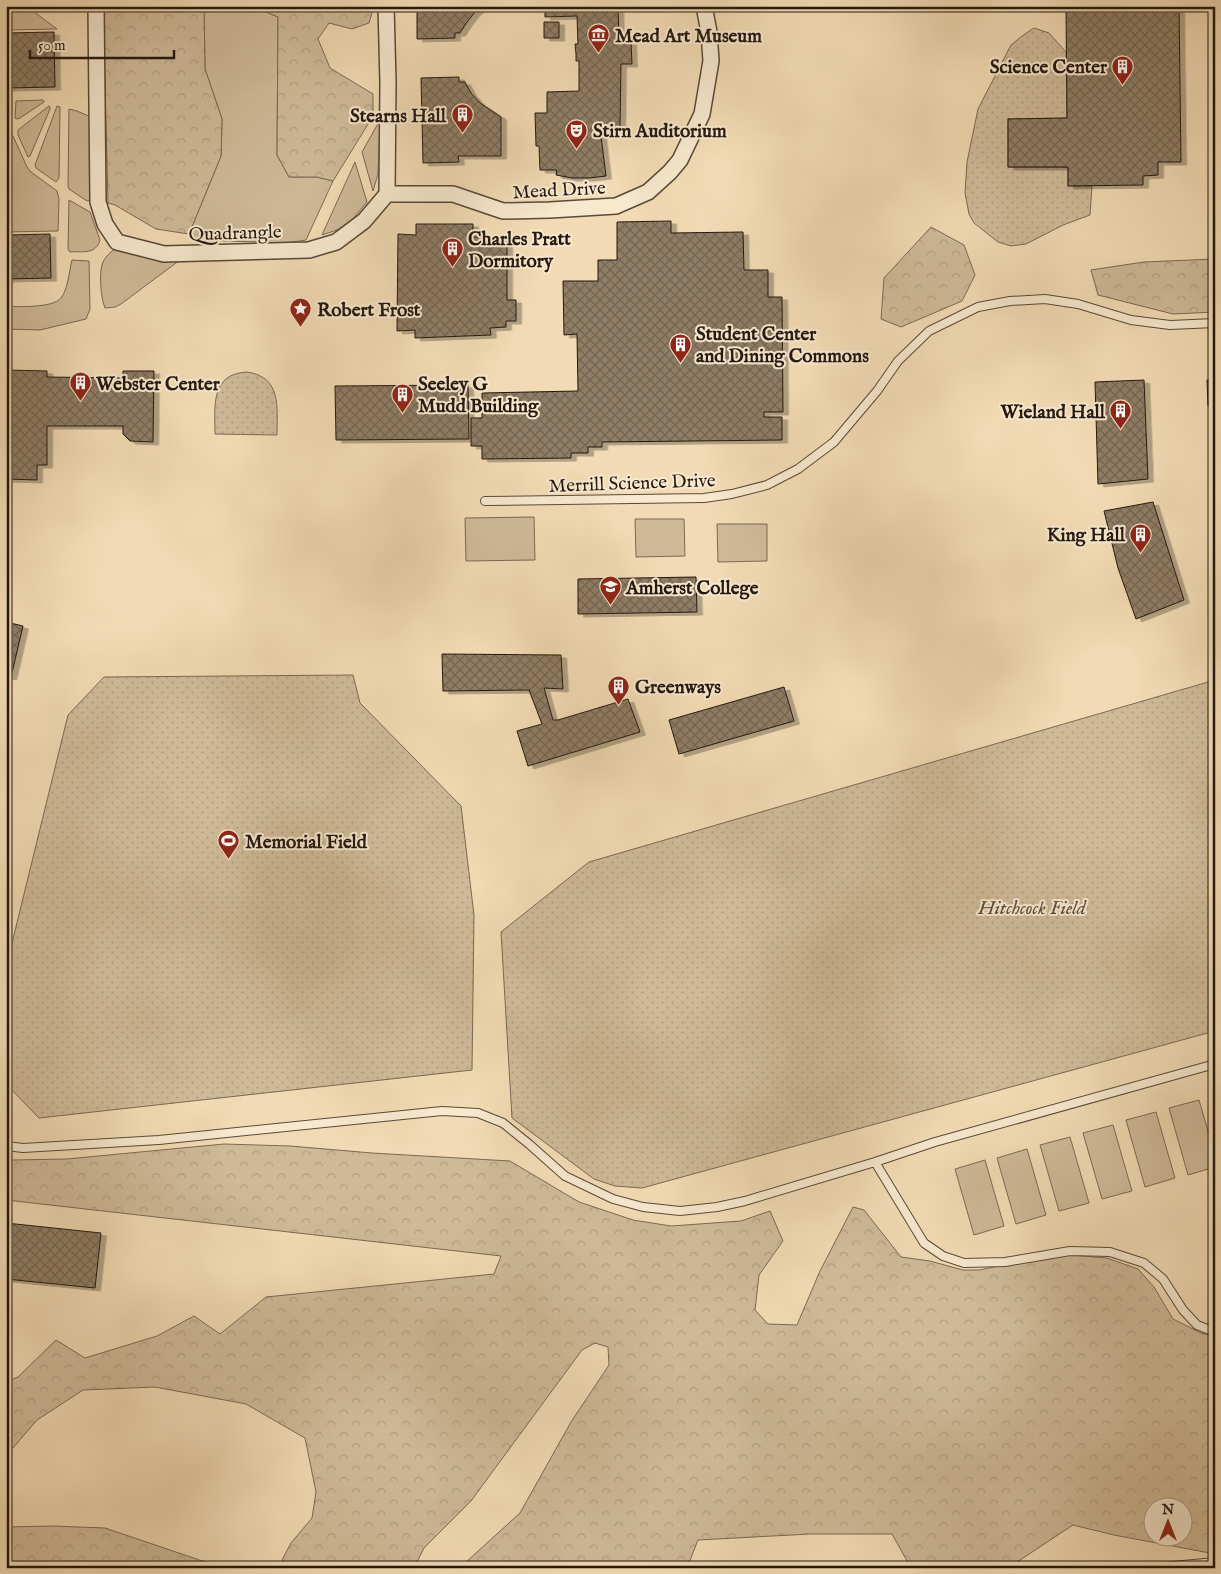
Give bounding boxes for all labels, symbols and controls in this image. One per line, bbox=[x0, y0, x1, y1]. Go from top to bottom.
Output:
museum icon: Mead Art Museum bbox=[587, 23, 611, 54]
place label: Mead Art Museum bbox=[615, 25, 762, 49]
scale bar bbox=[30, 28, 174, 60]
text: 50 m bbox=[38, 36, 66, 55]
building icon: Science Center bbox=[1111, 54, 1135, 85]
place label: Science Center bbox=[990, 56, 1108, 80]
building icon: Stearns Hall bbox=[450, 103, 474, 134]
place label: Stearns Hall bbox=[350, 105, 447, 129]
theatre icon: Stirn Auditorium bbox=[565, 118, 589, 149]
place label: Stirn Auditorium bbox=[593, 120, 727, 144]
street label: Mead Drive bbox=[512, 177, 607, 205]
street label: Quadrangle bbox=[188, 220, 282, 248]
place label: Charles Pratt Dormitory bbox=[468, 228, 571, 274]
building icon: Charles Pratt Dormitory bbox=[440, 237, 464, 268]
place icon: Robert Frost bbox=[289, 297, 313, 328]
place label: Robert Frost bbox=[317, 299, 421, 323]
place label: Student Center and Dining Commons bbox=[696, 323, 869, 369]
building icon: Student Center and Dining Commons bbox=[668, 332, 692, 363]
building icon: Webster Center bbox=[68, 371, 92, 402]
place label: Webster Center bbox=[95, 373, 221, 397]
place label: Seeley G Mudd Building bbox=[418, 373, 539, 419]
building icon: Seeley G Mudd Building bbox=[390, 382, 414, 413]
building icon: Wieland Hall bbox=[1109, 399, 1133, 430]
place label: Wieland Hall bbox=[999, 401, 1106, 425]
street label: Merrill Science Drive bbox=[548, 469, 716, 499]
building icon: King Hall bbox=[1129, 522, 1153, 553]
place label: King Hall bbox=[1047, 524, 1126, 548]
school or university icon: Amherst College bbox=[598, 575, 622, 606]
place label: Amherst College bbox=[625, 577, 759, 601]
building icon: Greenways bbox=[607, 674, 631, 705]
place label: Greenways bbox=[635, 676, 721, 700]
sports icon: Memorial Field bbox=[217, 829, 241, 860]
place label: Memorial Field bbox=[245, 831, 368, 855]
park label: Hitchcock Field bbox=[977, 897, 1087, 921]
north arrow bbox=[1144, 1496, 1194, 1546]
text: N bbox=[1161, 1501, 1174, 1519]

